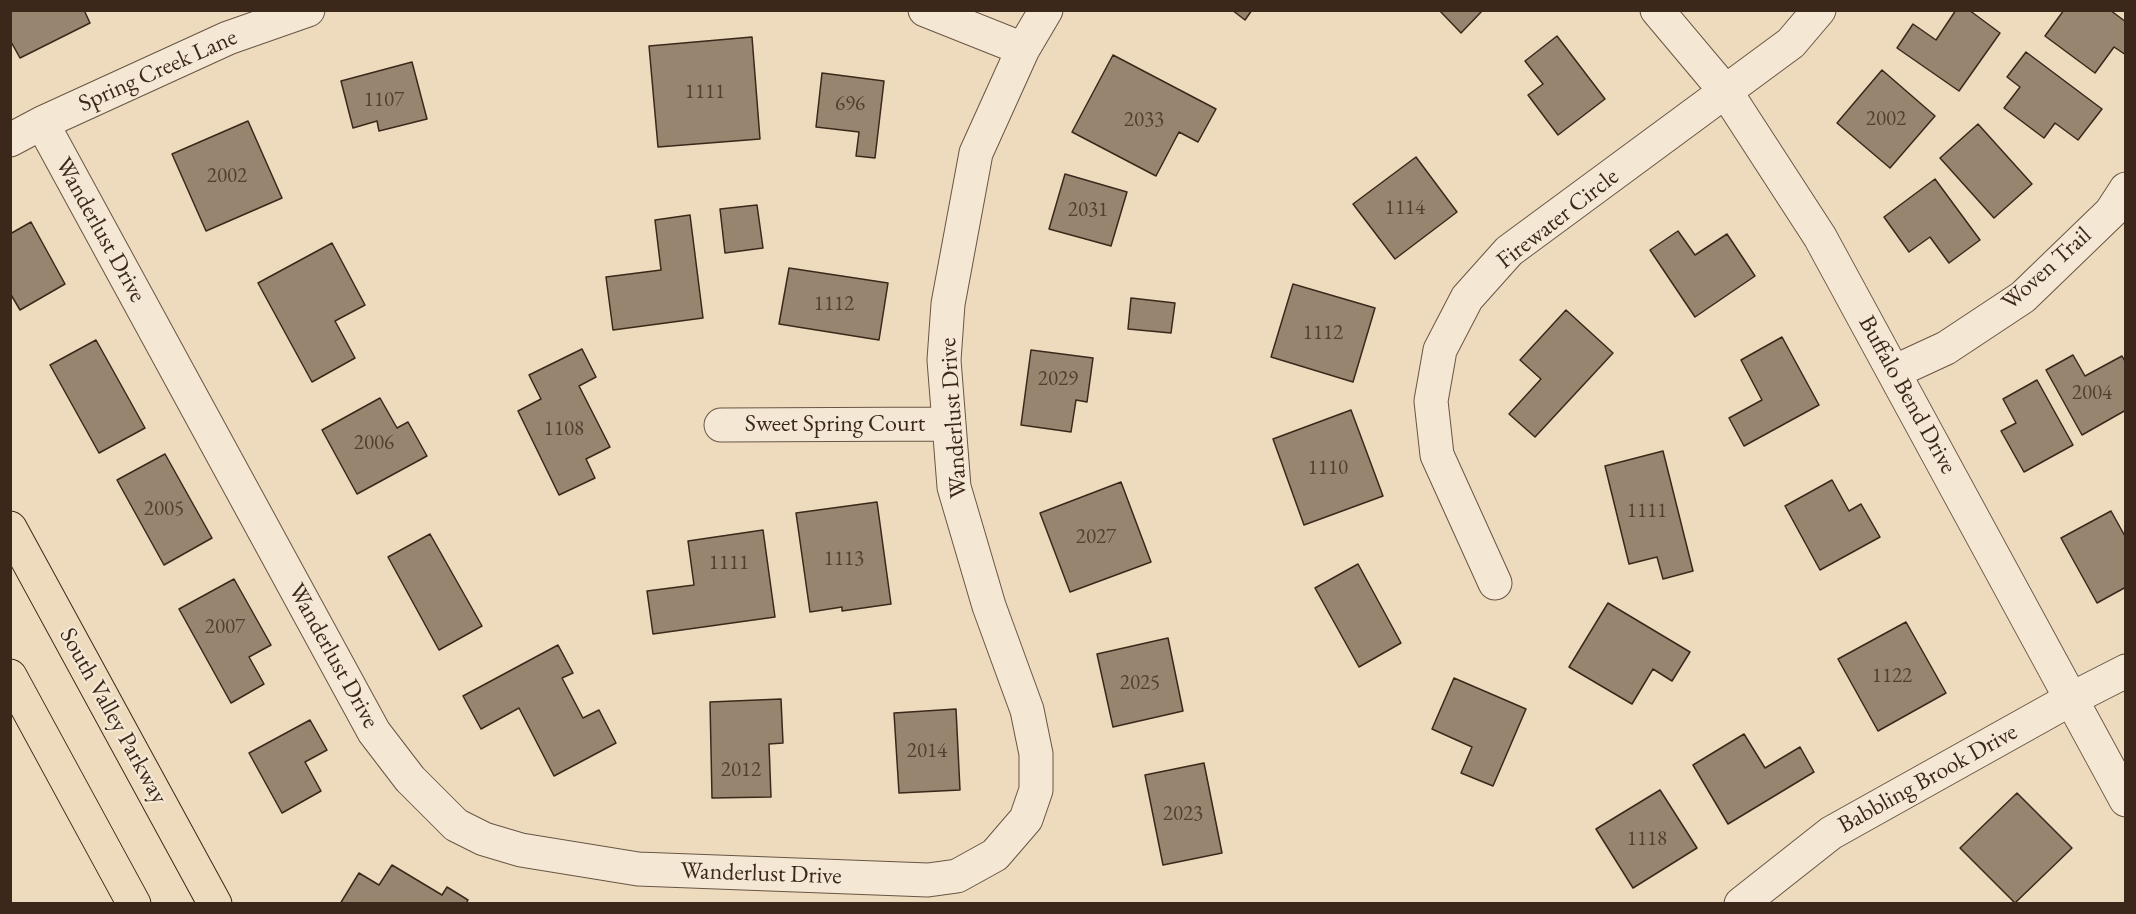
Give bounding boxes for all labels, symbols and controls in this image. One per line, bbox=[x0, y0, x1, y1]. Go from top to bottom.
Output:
street label: Spring Creek Lane bbox=[74, 23, 242, 119]
house number: 1111 bbox=[685, 79, 725, 105]
house number: 1107 bbox=[364, 87, 404, 113]
house number: 696 bbox=[835, 91, 865, 117]
house number: 2002 bbox=[1866, 106, 1906, 132]
house number: 2033 bbox=[1124, 107, 1164, 133]
street label: Wanderlust Drive bbox=[48, 153, 152, 307]
street label: Firewater Circle bbox=[1491, 162, 1625, 276]
house number: 2002 bbox=[207, 163, 247, 189]
house number: 1114 bbox=[1385, 195, 1425, 221]
house number: 2031 bbox=[1068, 197, 1108, 223]
street label: Woven Trail bbox=[1996, 221, 2098, 317]
house number: 1112 bbox=[814, 291, 854, 317]
street label: Buffalo Bend Drive bbox=[1852, 311, 1962, 479]
house number: 1112 bbox=[1303, 320, 1343, 346]
street label: Wanderlust Drive bbox=[934, 337, 974, 499]
house number: 2029 bbox=[1038, 366, 1078, 392]
house number: 2004 bbox=[2072, 380, 2112, 406]
street label: Sweet Spring Court bbox=[745, 410, 925, 438]
house number: 1108 bbox=[544, 416, 584, 442]
house number: 2006 bbox=[354, 430, 394, 456]
house number: 1110 bbox=[1308, 455, 1348, 481]
house number: 2005 bbox=[144, 496, 184, 522]
house number: 1111 bbox=[1627, 498, 1667, 524]
house number: 2027 bbox=[1076, 524, 1116, 550]
house number: 1113 bbox=[824, 546, 864, 572]
house number: 1111 bbox=[709, 550, 749, 576]
street label: Wanderlust Drive bbox=[281, 579, 385, 733]
house number: 2007 bbox=[205, 614, 245, 640]
street label: South Valley Parkway bbox=[53, 623, 173, 809]
house number: 1122 bbox=[1872, 663, 1912, 689]
house number: 2025 bbox=[1120, 670, 1160, 696]
street label: Babbling Brook Drive bbox=[1833, 718, 2023, 840]
house number: 2014 bbox=[907, 738, 947, 764]
house number: 2012 bbox=[721, 757, 761, 783]
house number: 2023 bbox=[1163, 801, 1203, 827]
house number: 1118 bbox=[1627, 826, 1667, 852]
street label: Wanderlust Drive bbox=[680, 857, 842, 891]

